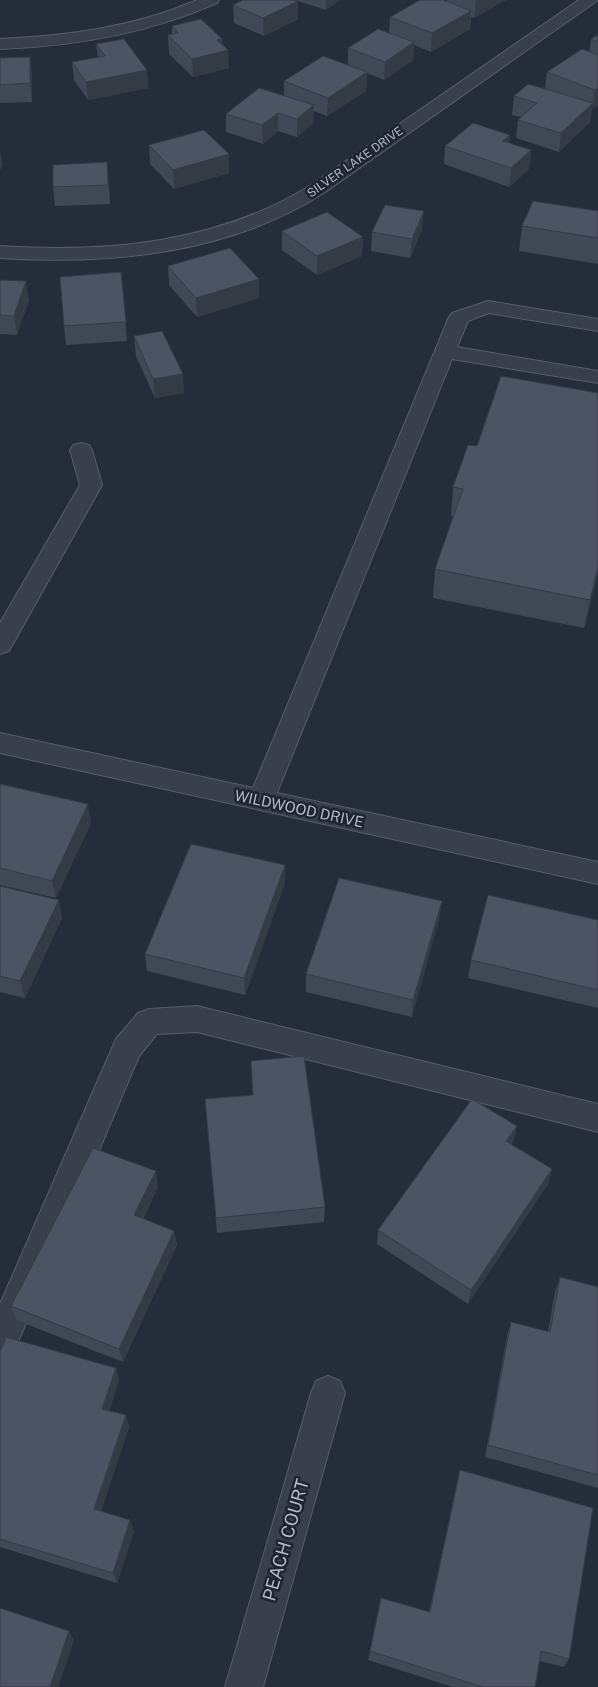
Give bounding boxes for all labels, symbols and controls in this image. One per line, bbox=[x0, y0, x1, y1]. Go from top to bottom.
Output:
street label: SILVER LAKE DRIVE bbox=[304, 124, 406, 200]
street label: WILDWOOD DRIVE bbox=[233, 787, 365, 831]
street label: PEACH COURT bbox=[258, 1476, 313, 1603]

